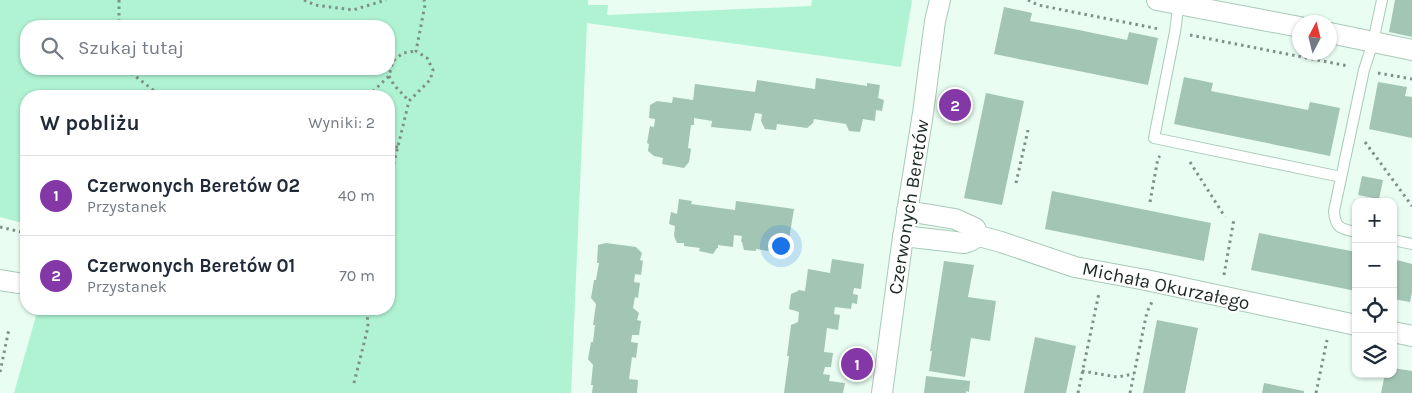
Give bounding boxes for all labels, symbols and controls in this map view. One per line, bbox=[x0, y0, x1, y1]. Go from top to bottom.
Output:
north arrow bbox=[1292, 15, 1337, 60]
search box bbox=[20, 20, 395, 75]
icon: search bbox=[38, 34, 66, 62]
text: Szukaj tutaj bbox=[78, 37, 184, 59]
pin: 2 bbox=[939, 86, 971, 124]
text: W pobliżu bbox=[40, 111, 140, 135]
text: Wyniki: 2 bbox=[308, 113, 375, 132]
street label: Czerwonych Beretów bbox=[884, 118, 934, 296]
text: Czerwonych Beretów 02 bbox=[87, 175, 300, 197]
text: 1 bbox=[53, 186, 59, 205]
text: 40 m bbox=[338, 186, 375, 205]
text: Przystanek bbox=[87, 197, 167, 216]
map controls bbox=[1352, 198, 1397, 378]
button: + bbox=[1352, 198, 1397, 243]
your location bbox=[768, 233, 794, 259]
button: − bbox=[1352, 243, 1397, 288]
text: Czerwonych Beretów 01 bbox=[87, 255, 295, 277]
street label: Michała Okurzałego bbox=[1080, 257, 1252, 315]
text: 2 bbox=[51, 266, 61, 285]
text: 70 m bbox=[339, 266, 375, 285]
text: Przystanek bbox=[87, 277, 167, 296]
button: locate bbox=[1352, 288, 1397, 333]
button: layers bbox=[1352, 333, 1397, 378]
pin: 1 bbox=[841, 345, 873, 383]

